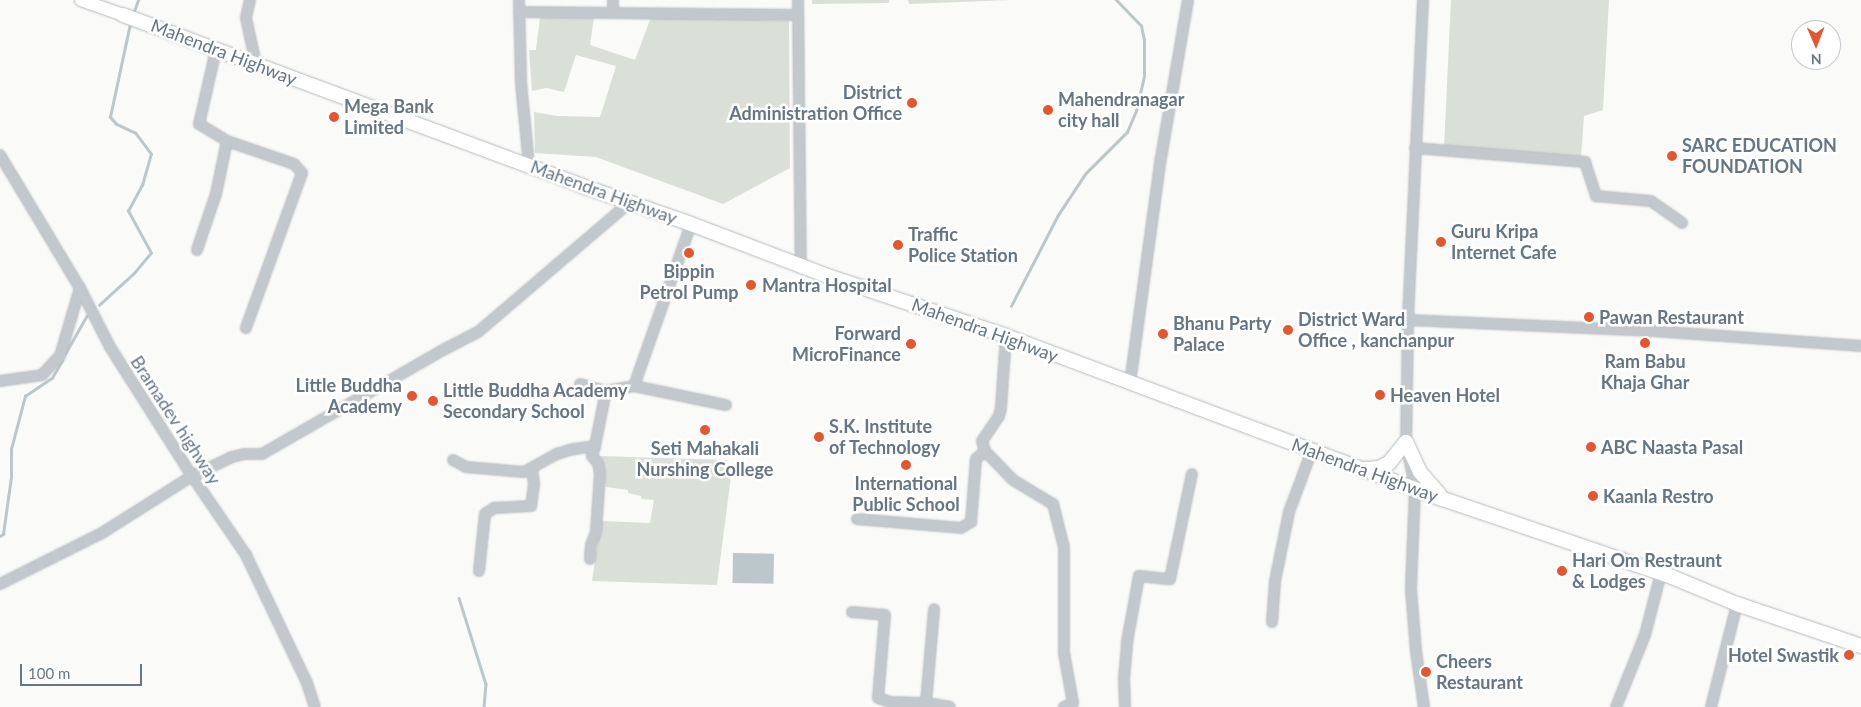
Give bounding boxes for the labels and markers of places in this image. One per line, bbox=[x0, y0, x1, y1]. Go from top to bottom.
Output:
place label: District Administration Office bbox=[729, 82, 902, 125]
place label: Mahendranagar city hall bbox=[1058, 89, 1184, 132]
place label: Mega Bank Limited bbox=[344, 96, 434, 138]
marker: District Administration Office bbox=[906, 97, 918, 109]
marker: Mahendranagar city hall bbox=[1042, 104, 1054, 116]
marker: Mega Bank Limited bbox=[328, 111, 340, 123]
place label: SARC EDUCATION FOUNDATION bbox=[1682, 135, 1837, 178]
marker: SARC EDUCATION FOUNDATION bbox=[1666, 150, 1678, 162]
place label: Guru Kripa Internet Cafe bbox=[1451, 221, 1557, 264]
place label: Traffic Police Station bbox=[908, 224, 1018, 266]
marker: Guru Kripa Internet Cafe bbox=[1435, 236, 1447, 248]
marker: Traffic Police Station bbox=[892, 239, 904, 251]
marker: Bippin Petrol Pump bbox=[683, 247, 695, 259]
place label: Bippin Petrol Pump bbox=[639, 261, 739, 304]
place label: Mantra Hospital bbox=[762, 274, 892, 296]
marker: Mantra Hospital bbox=[744, 278, 758, 292]
place label: Pawan Restaurant bbox=[1599, 306, 1744, 328]
place label: District Ward Office , kanchanpur bbox=[1298, 309, 1454, 352]
marker: Pawan Restaurant bbox=[1583, 311, 1595, 323]
place label: Bhanu Party Palace bbox=[1173, 313, 1272, 356]
place label: Forward MicroFinance bbox=[792, 323, 901, 366]
marker: District Ward Office , kanchanpur bbox=[1282, 324, 1294, 336]
marker: Bhanu Party Palace bbox=[1157, 328, 1169, 340]
marker: Ram Babu Khaja Ghar bbox=[1639, 337, 1651, 349]
marker: Forward MicroFinance bbox=[905, 338, 917, 350]
place label: Ram Babu Khaja Ghar bbox=[1601, 351, 1689, 394]
place label: Little Buddha Academy bbox=[295, 375, 402, 418]
place label: Little Buddha Academy Secondary School bbox=[443, 380, 628, 422]
place label: Heaven Hotel bbox=[1390, 384, 1500, 406]
marker: Heaven Hotel bbox=[1374, 389, 1386, 401]
marker: Little Buddha Academy bbox=[406, 390, 418, 402]
marker: Little Buddha Academy Secondary School bbox=[427, 395, 439, 407]
place label: S.K. Institute of Technology bbox=[829, 416, 941, 458]
marker: Seti Mahakali Nurshing College bbox=[699, 424, 711, 436]
marker: S.K. Institute of Technology bbox=[813, 431, 825, 443]
place label: ABC Naasta Pasal bbox=[1601, 436, 1743, 458]
place label: Seti Mahakali Nurshing College bbox=[637, 438, 773, 480]
marker: ABC Naasta Pasal bbox=[1585, 441, 1597, 453]
marker: International Public School bbox=[900, 459, 912, 471]
place label: International Public School bbox=[852, 473, 960, 516]
place label: Kaanla Restro bbox=[1603, 485, 1714, 507]
marker: Kaanla Restro bbox=[1587, 490, 1599, 502]
place label: Hari Om Restraunt & Lodges bbox=[1572, 550, 1722, 592]
marker: Hari Om Restraunt & Lodges bbox=[1556, 565, 1568, 577]
place label: Hotel Swastik bbox=[1728, 644, 1839, 666]
marker: Hotel Swastik bbox=[1843, 649, 1855, 661]
place label: Cheers Restaurant bbox=[1436, 651, 1523, 694]
marker: Cheers Restaurant bbox=[1420, 666, 1432, 678]

